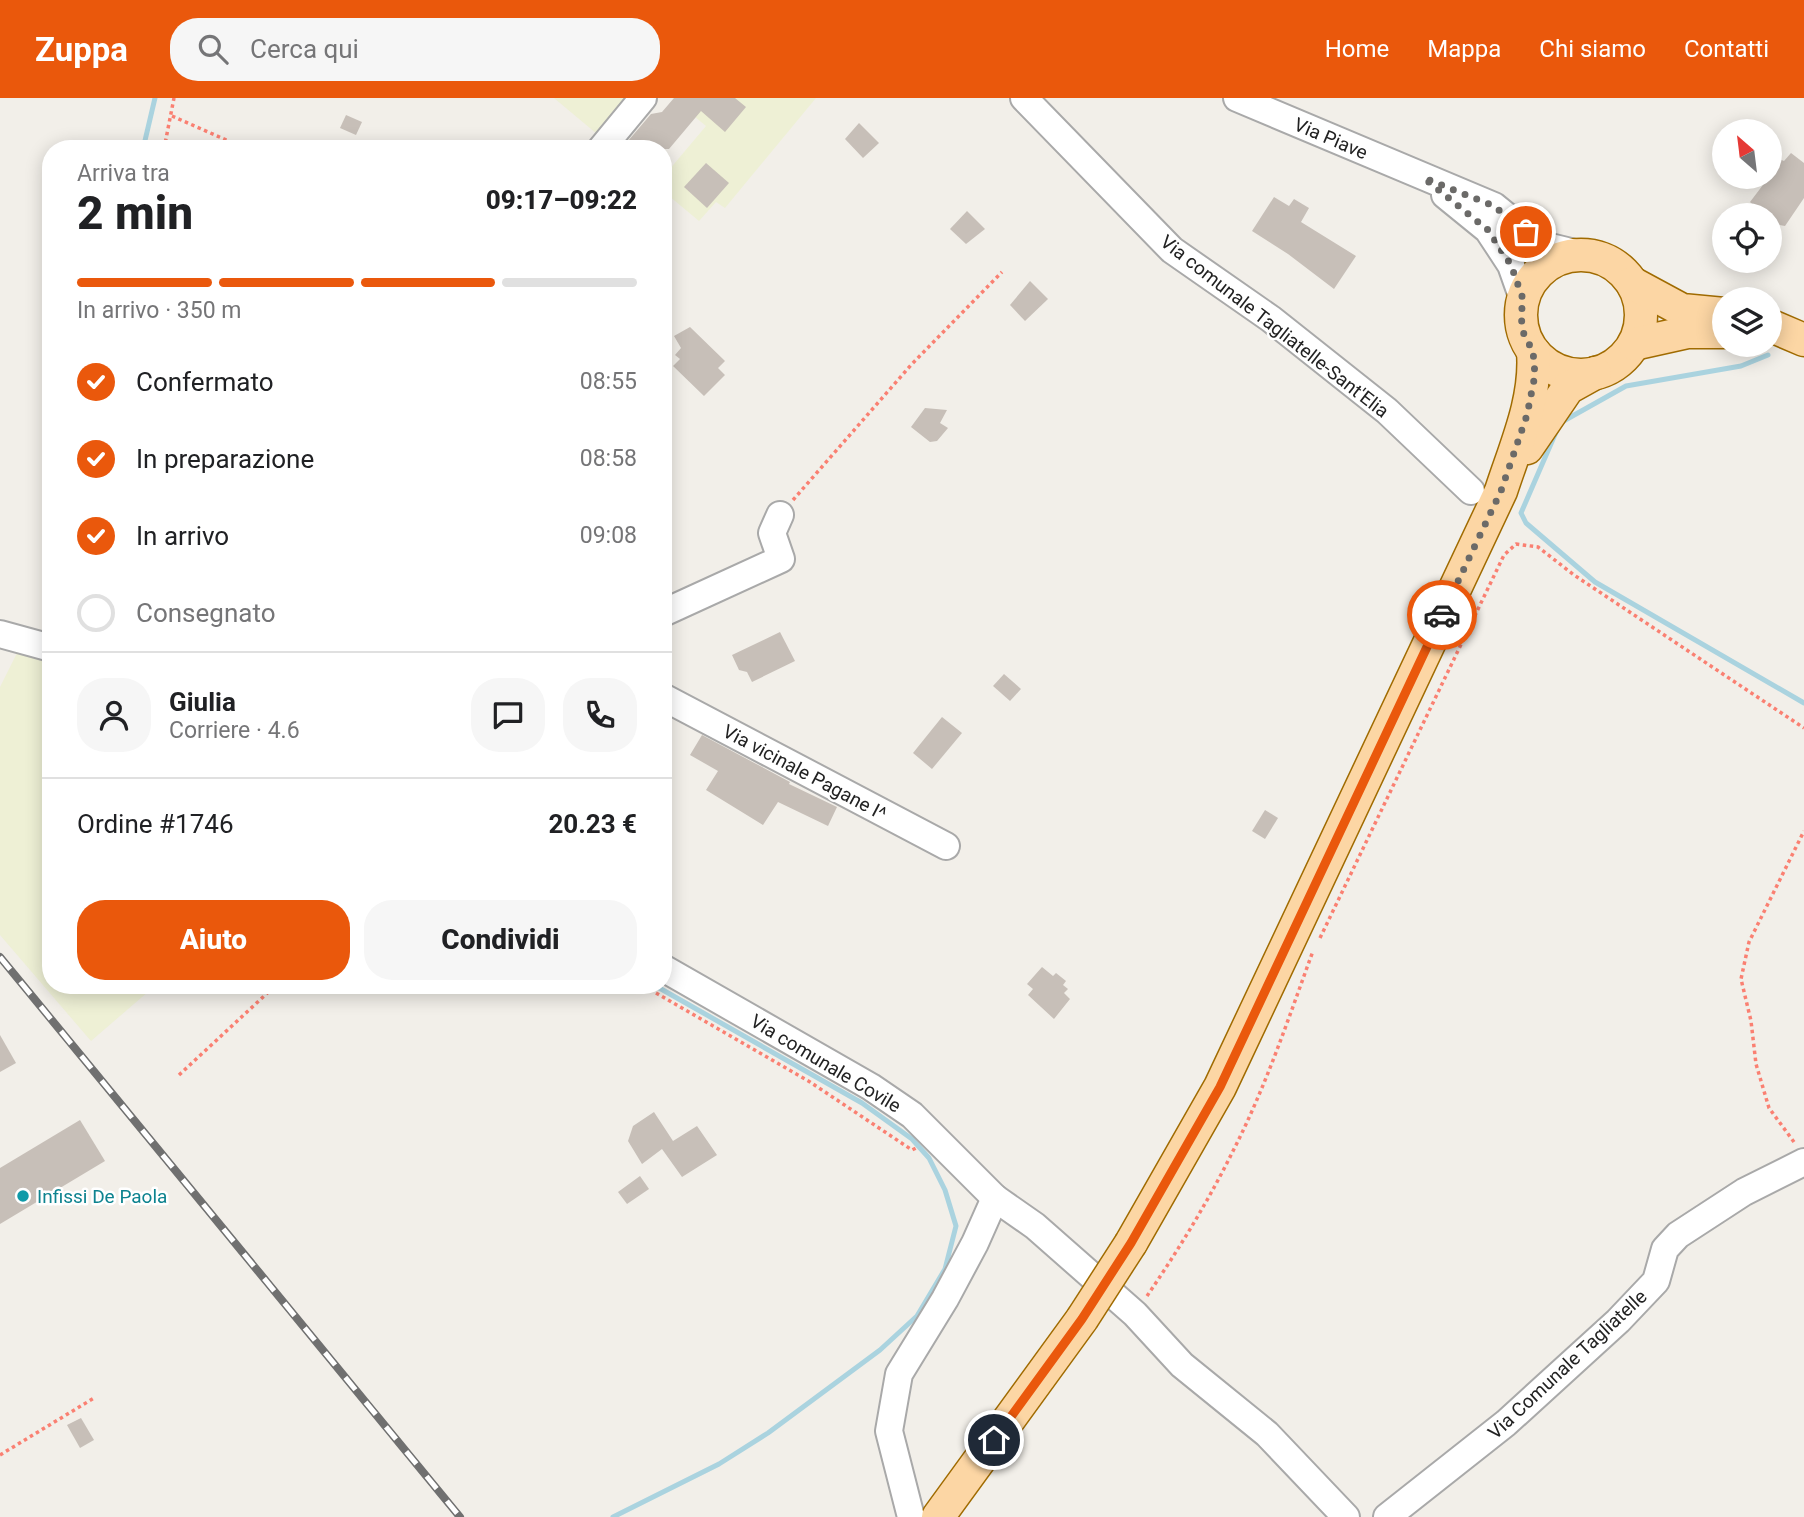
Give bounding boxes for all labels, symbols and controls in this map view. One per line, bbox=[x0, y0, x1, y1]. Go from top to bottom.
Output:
search box bbox=[170, 18, 660, 81]
text: Zuppa bbox=[35, 30, 128, 69]
icon: search bbox=[194, 30, 232, 68]
text: Cerca qui bbox=[250, 34, 359, 64]
text: Home bbox=[1325, 35, 1389, 63]
text: Mappa bbox=[1427, 35, 1501, 63]
text: Chi siamo bbox=[1539, 35, 1646, 63]
text: Contatti bbox=[1684, 35, 1769, 63]
street label: Via Piave bbox=[1291, 113, 1371, 164]
north arrow bbox=[1712, 119, 1782, 189]
map controls bbox=[1712, 119, 1782, 357]
text: Arriva tra bbox=[77, 160, 170, 187]
text: 09:17–09:22 bbox=[486, 185, 637, 215]
text: 2 min bbox=[77, 186, 193, 240]
pin bbox=[1496, 202, 1556, 262]
button: locate bbox=[1712, 203, 1782, 273]
icon: bag bbox=[1507, 213, 1545, 251]
street label: Via comunale Tagliatelle-Sant'Elia bbox=[1156, 230, 1393, 423]
button: layers bbox=[1712, 287, 1782, 357]
text: In arrivo · 350 m bbox=[77, 297, 242, 324]
icon: check bbox=[77, 363, 115, 401]
text: Confermato bbox=[136, 367, 273, 397]
text: 08:55 bbox=[580, 368, 637, 395]
icon: check bbox=[77, 440, 115, 478]
text: In preparazione bbox=[136, 444, 314, 474]
text: 08:58 bbox=[580, 445, 637, 472]
icon: check bbox=[77, 517, 115, 555]
text: In arrivo bbox=[136, 521, 229, 551]
text: 09:08 bbox=[580, 522, 637, 549]
courier bbox=[1407, 580, 1477, 650]
icon: car bbox=[1423, 596, 1461, 634]
text: Consegnato bbox=[136, 598, 276, 628]
button: person bbox=[77, 678, 151, 752]
button: chat bbox=[471, 678, 545, 752]
button: phone bbox=[563, 678, 637, 752]
text: Giulia bbox=[169, 687, 236, 717]
text: Corriere · 4.6 bbox=[169, 717, 300, 744]
street label: Via vicinale Pagane I^ bbox=[719, 720, 891, 825]
text: Ordine #1746 bbox=[77, 809, 234, 839]
text: 20.23 € bbox=[548, 809, 637, 839]
button: Aiuto bbox=[77, 900, 350, 980]
button: Condividi bbox=[364, 900, 637, 980]
street label: Via comunale Covile bbox=[746, 1009, 905, 1117]
place label: Infissi De Paola bbox=[37, 1185, 167, 1208]
marker: Infissi De Paola bbox=[15, 1188, 31, 1204]
street label: Via Comunale Tagliatelle bbox=[1483, 1285, 1651, 1444]
pin bbox=[964, 1410, 1024, 1470]
icon: home bbox=[975, 1421, 1013, 1459]

